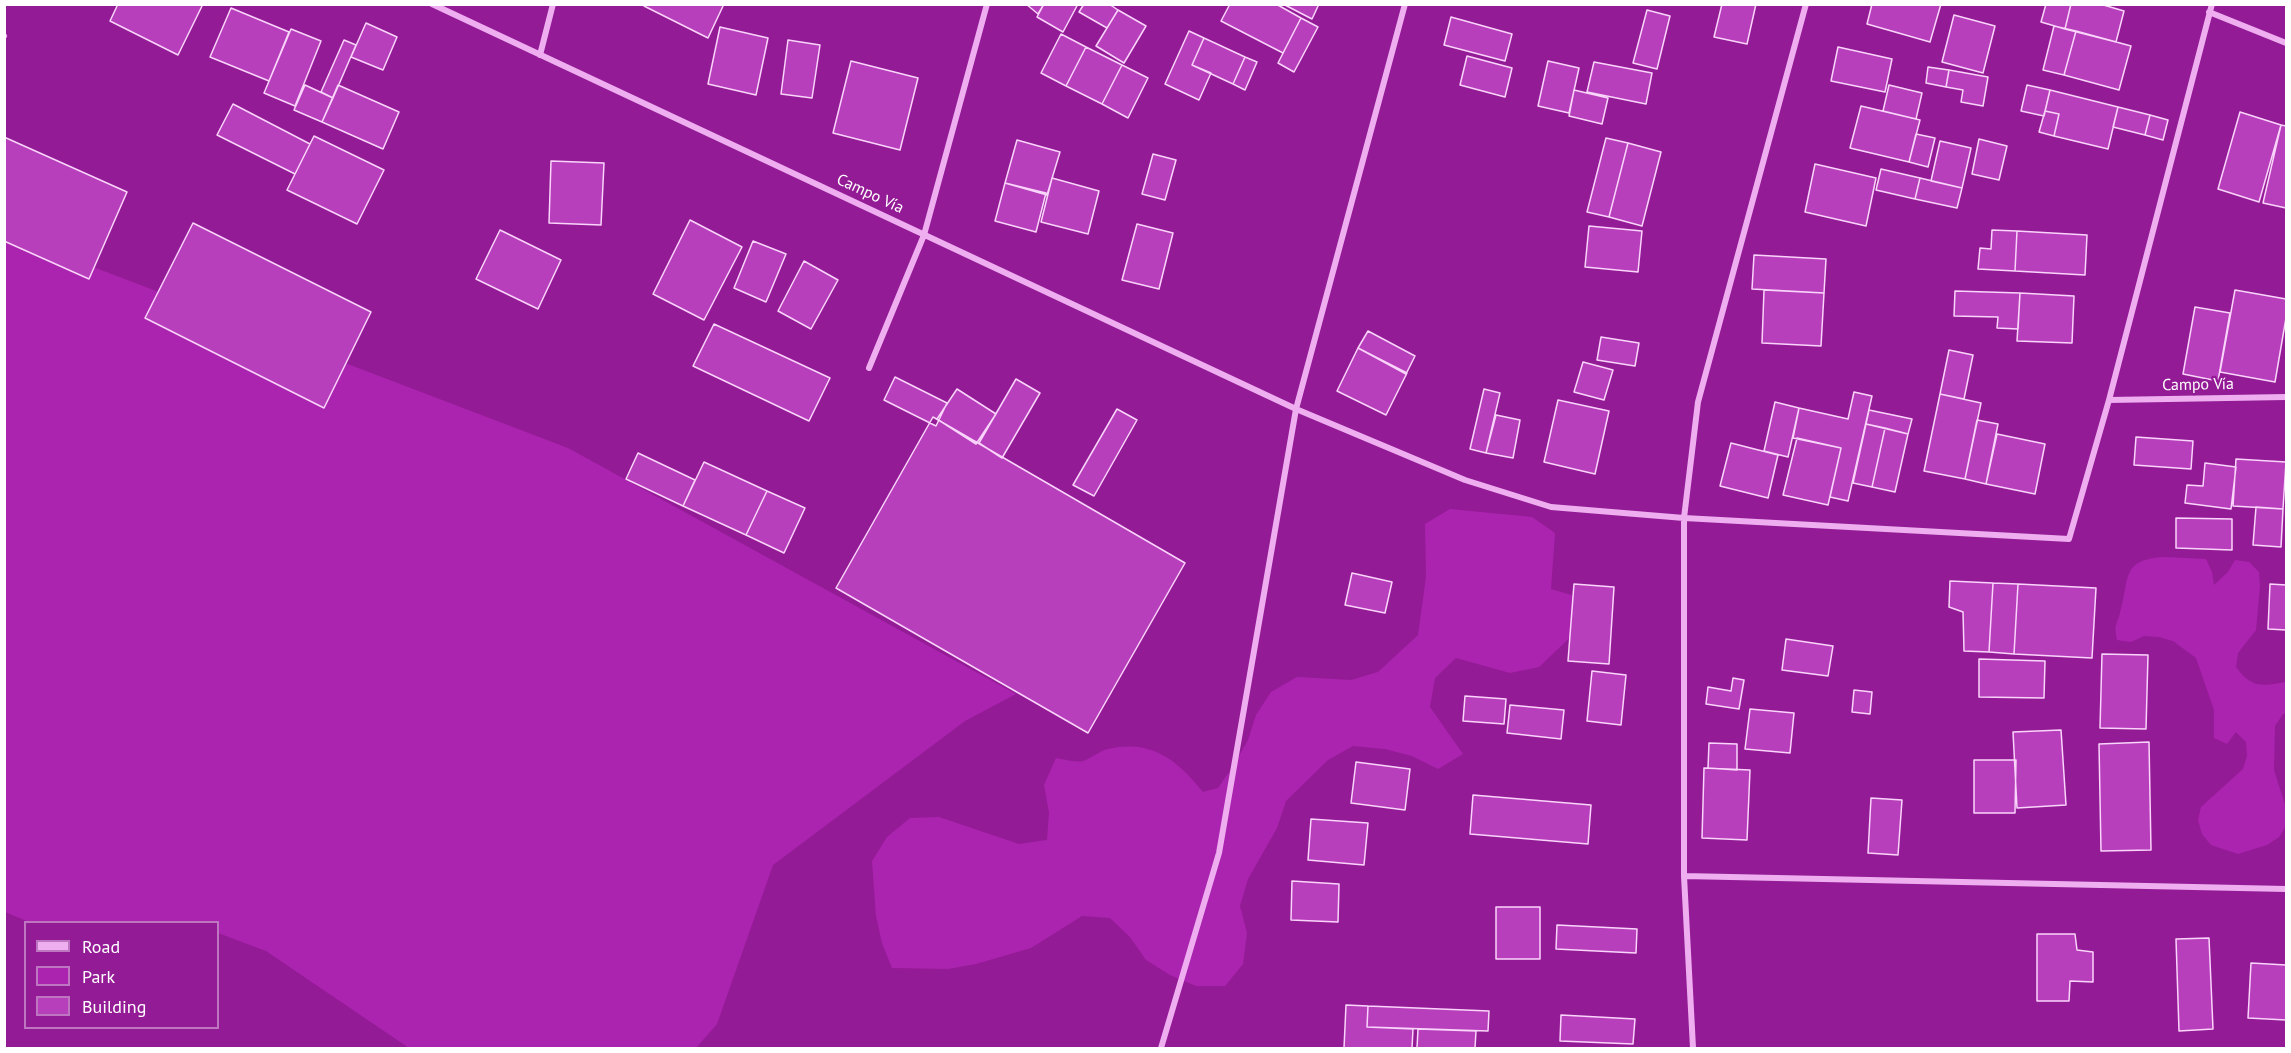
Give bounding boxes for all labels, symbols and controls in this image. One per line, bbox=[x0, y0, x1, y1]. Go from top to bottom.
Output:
street label: Campo Vía bbox=[833, 170, 907, 218]
street label: Campo Vía bbox=[2162, 375, 2234, 395]
legend bbox=[24, 921, 219, 1029]
text: Road bbox=[82, 935, 120, 958]
text: Park bbox=[82, 965, 115, 988]
text: Building bbox=[82, 995, 146, 1018]

